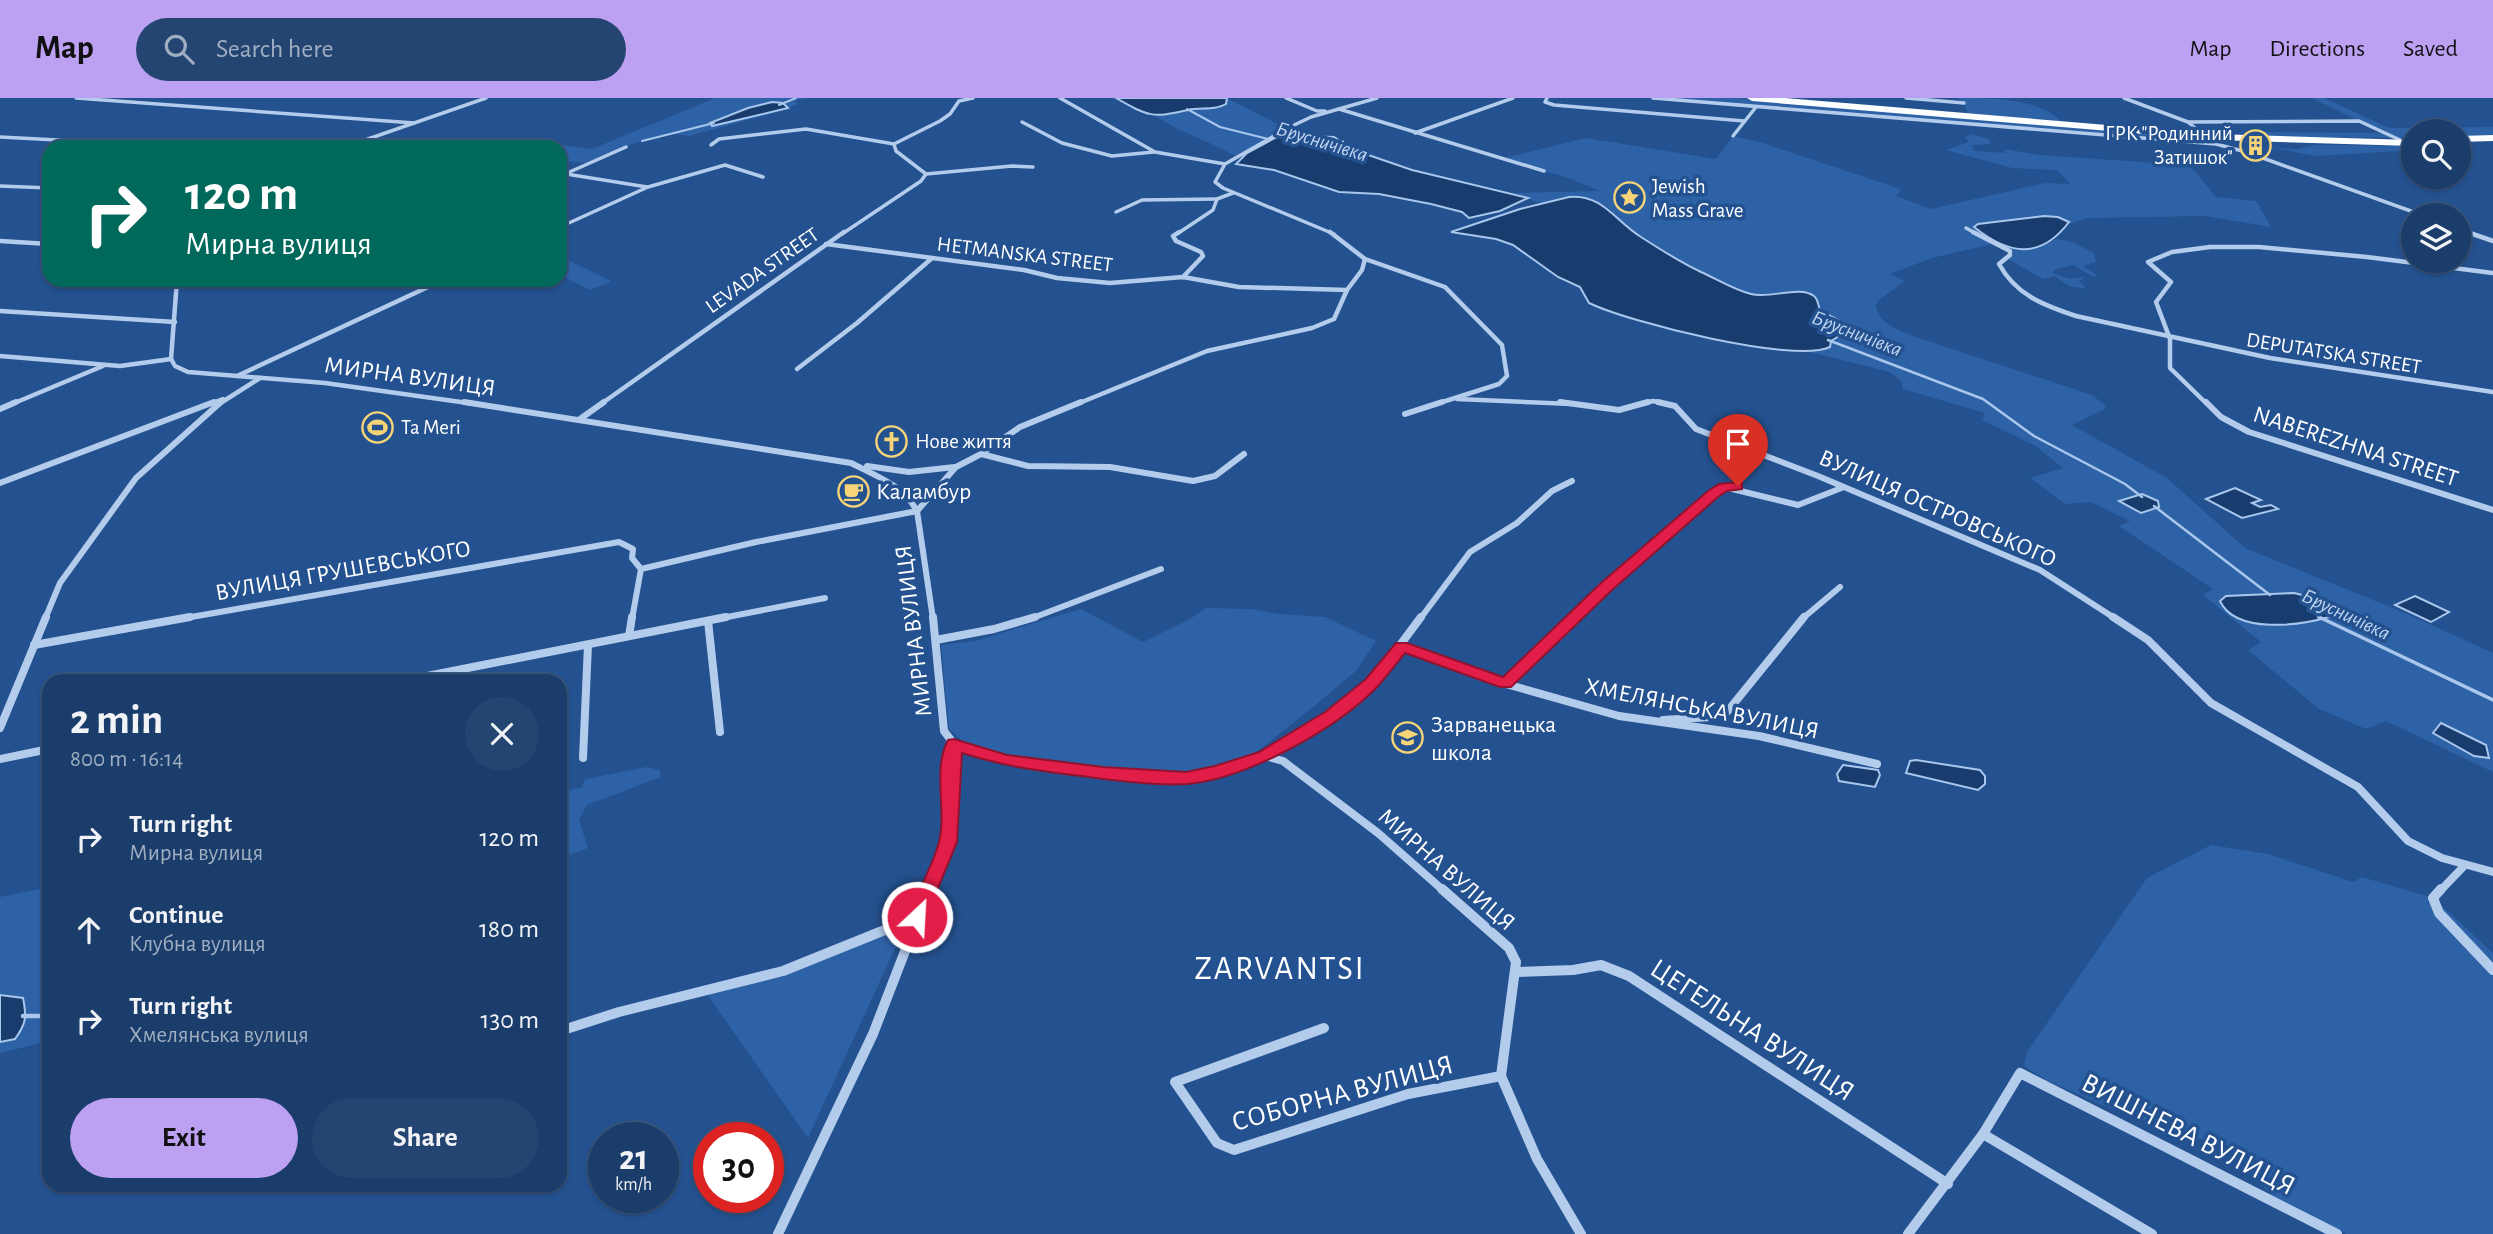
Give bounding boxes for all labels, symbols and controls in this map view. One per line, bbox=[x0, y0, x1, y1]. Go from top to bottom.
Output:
search box bbox=[136, 18, 626, 81]
icon: search bbox=[160, 30, 198, 68]
text: Map bbox=[35, 32, 94, 65]
text: Search here bbox=[216, 36, 334, 62]
text: Map bbox=[2189, 37, 2231, 61]
text: Directions bbox=[2269, 37, 2365, 61]
text: Saved bbox=[2403, 37, 2458, 61]
water label: Брусничівка bbox=[1273, 118, 1370, 166]
map controls bbox=[2401, 119, 2471, 273]
button: search bbox=[2401, 119, 2471, 189]
place label: ГРК "Родинний Затишок" bbox=[2105, 123, 2233, 168]
building icon: ГРК "Родинний Затишок" bbox=[2239, 128, 2273, 162]
icon: right bbox=[70, 168, 161, 259]
text: 120 m bbox=[185, 170, 298, 219]
place label: Jewish Mass Grave bbox=[1652, 176, 1744, 221]
place icon: Jewish Mass Grave bbox=[1612, 181, 1646, 215]
button: layers bbox=[2401, 203, 2471, 273]
street label: LEVADA STREET bbox=[702, 224, 823, 317]
text: Мирна вулиця bbox=[185, 228, 372, 260]
street label: HETMANSKA STREET bbox=[936, 233, 1114, 276]
water label: Брусничівка bbox=[1809, 307, 1905, 361]
street label: DEPUTATSKA STREET bbox=[2245, 329, 2423, 378]
street label: МИРНА ВУЛИЦЯ bbox=[323, 353, 497, 401]
street label: NABEREZHNA STREET bbox=[2250, 402, 2461, 491]
sports icon: Ta Meri bbox=[361, 410, 395, 444]
pin bbox=[1708, 414, 1768, 486]
place label: Ta Meri bbox=[401, 417, 461, 438]
church icon: Нове життя bbox=[875, 424, 909, 458]
icon: arrive bbox=[1719, 425, 1757, 463]
place label: Нове життя bbox=[915, 431, 1012, 452]
street label: ВУЛИЦЯ ОСТРОВСЬКОГО bbox=[1815, 446, 2060, 572]
cafe icon: Каламбур bbox=[836, 474, 870, 508]
place label: Каламбур bbox=[876, 480, 971, 504]
street label: ВУЛИЦЯ ГРУШЕВСЬКОГО bbox=[213, 537, 473, 605]
street label: МИРНА ВУЛИЦЯ bbox=[892, 544, 936, 718]
water label: Брусничівка bbox=[2298, 585, 2393, 645]
street label: ХМЕЛЯНСЬКА ВУЛИЦЯ bbox=[1583, 675, 1821, 743]
button: close bbox=[465, 697, 539, 771]
text: 2 min bbox=[70, 699, 163, 741]
place label: Зарванецька школа bbox=[1431, 713, 1556, 765]
school or university icon: Зарванецька школа bbox=[1391, 721, 1425, 755]
text: 800 m · 16:14 bbox=[70, 748, 183, 771]
street label: МИРНА ВУЛИЦЯ bbox=[1373, 804, 1519, 935]
text: Turn right bbox=[129, 811, 232, 837]
icon: right bbox=[70, 820, 108, 858]
text: 120 m bbox=[479, 825, 539, 851]
text: Мирна вулиця bbox=[129, 842, 263, 865]
position arrow bbox=[880, 880, 954, 954]
text: Continue bbox=[129, 902, 224, 928]
icon: ahead bbox=[70, 911, 108, 949]
text: 180 m bbox=[479, 916, 539, 942]
text: Клубна вулиця bbox=[129, 933, 266, 956]
district label: ZARVANTSI bbox=[1194, 953, 1366, 986]
street label: ЦЕГЕЛЬНА ВУЛИЦЯ bbox=[1645, 954, 1859, 1107]
text: Turn right bbox=[129, 993, 232, 1019]
icon: right bbox=[70, 1002, 108, 1040]
text: 130 m bbox=[481, 1007, 539, 1033]
text: Хмелянська вулиця bbox=[129, 1024, 309, 1047]
street label: СОБОРНА ВУЛИЦЯ bbox=[1229, 1051, 1456, 1137]
street label: ВИШНЕВА ВУЛИЦЯ bbox=[2077, 1069, 2299, 1201]
button: Exit bbox=[70, 1098, 298, 1178]
button: Share bbox=[312, 1098, 539, 1178]
speed limit sign: 30 bbox=[693, 1122, 784, 1213]
text: 21 bbox=[619, 1141, 648, 1176]
text: km/h bbox=[615, 1176, 652, 1194]

